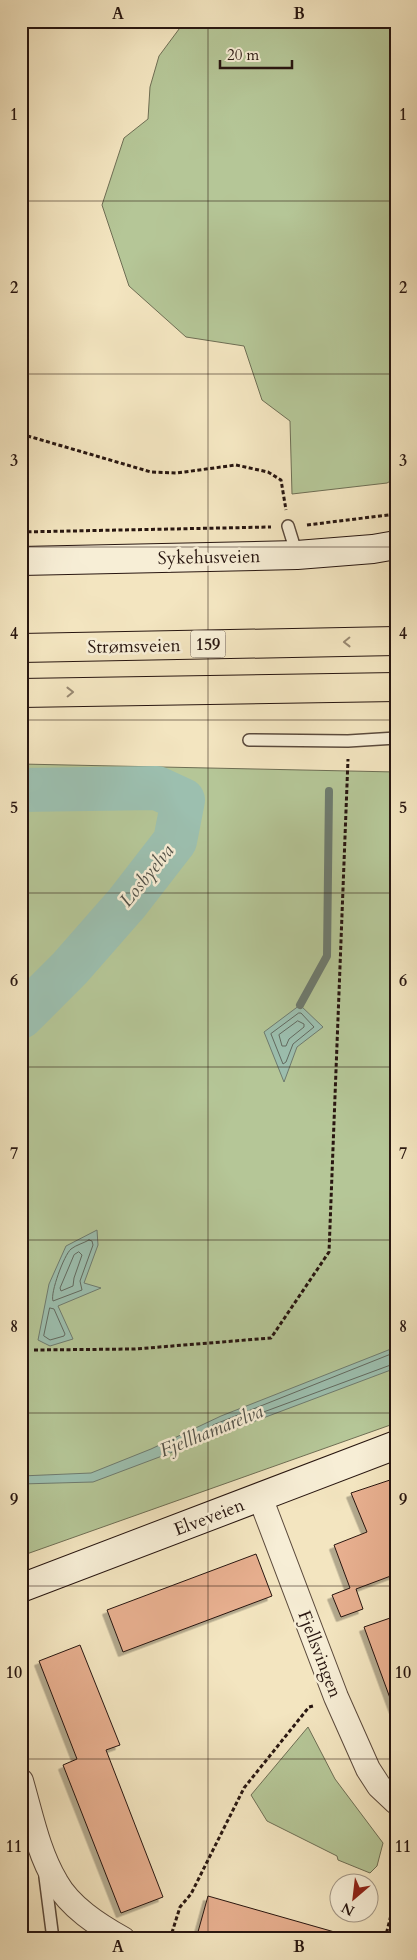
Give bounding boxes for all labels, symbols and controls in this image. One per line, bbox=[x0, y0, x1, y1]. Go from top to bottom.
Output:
text: A bbox=[112, 3, 124, 25]
text: B bbox=[293, 3, 305, 25]
scale bar bbox=[220, 38, 292, 70]
text: 20 m bbox=[227, 45, 259, 65]
text: 1 bbox=[10, 104, 18, 126]
text: 1 bbox=[399, 104, 407, 126]
text: 2 bbox=[10, 277, 18, 299]
text: 2 bbox=[399, 277, 407, 299]
text: 3 bbox=[10, 450, 18, 472]
text: 3 bbox=[399, 450, 407, 472]
street label: Sykehusveien bbox=[157, 544, 261, 571]
text: 4 bbox=[10, 623, 18, 645]
text: 4 bbox=[399, 623, 407, 645]
road number: 159 bbox=[190, 630, 226, 658]
street label: Strømsveien bbox=[87, 633, 182, 660]
one-way arrow bbox=[343, 637, 350, 647]
one-way arrow bbox=[66, 687, 74, 697]
text: 5 bbox=[10, 797, 18, 819]
text: 5 bbox=[399, 797, 407, 819]
water label: Losbyelva bbox=[114, 839, 180, 912]
text: 6 bbox=[10, 970, 18, 992]
text: 6 bbox=[399, 970, 407, 992]
text: 7 bbox=[10, 1143, 18, 1165]
text: 7 bbox=[399, 1143, 407, 1165]
text: 8 bbox=[10, 1316, 18, 1338]
text: 8 bbox=[399, 1316, 407, 1338]
water label: Fjellhamarelva bbox=[156, 1398, 267, 1463]
text: 9 bbox=[10, 1489, 18, 1511]
text: 9 bbox=[399, 1489, 407, 1511]
street label: Elveveien bbox=[170, 1492, 249, 1542]
street label: Fjellsvingen bbox=[291, 1607, 348, 1702]
text: 10 bbox=[6, 1662, 22, 1684]
text: 10 bbox=[395, 1662, 411, 1684]
text: 11 bbox=[6, 1836, 22, 1858]
text: 11 bbox=[395, 1836, 411, 1858]
north arrow bbox=[330, 1872, 380, 1922]
text: N bbox=[338, 1898, 358, 1920]
text: A bbox=[112, 1936, 124, 1958]
text: B bbox=[293, 1936, 305, 1958]

